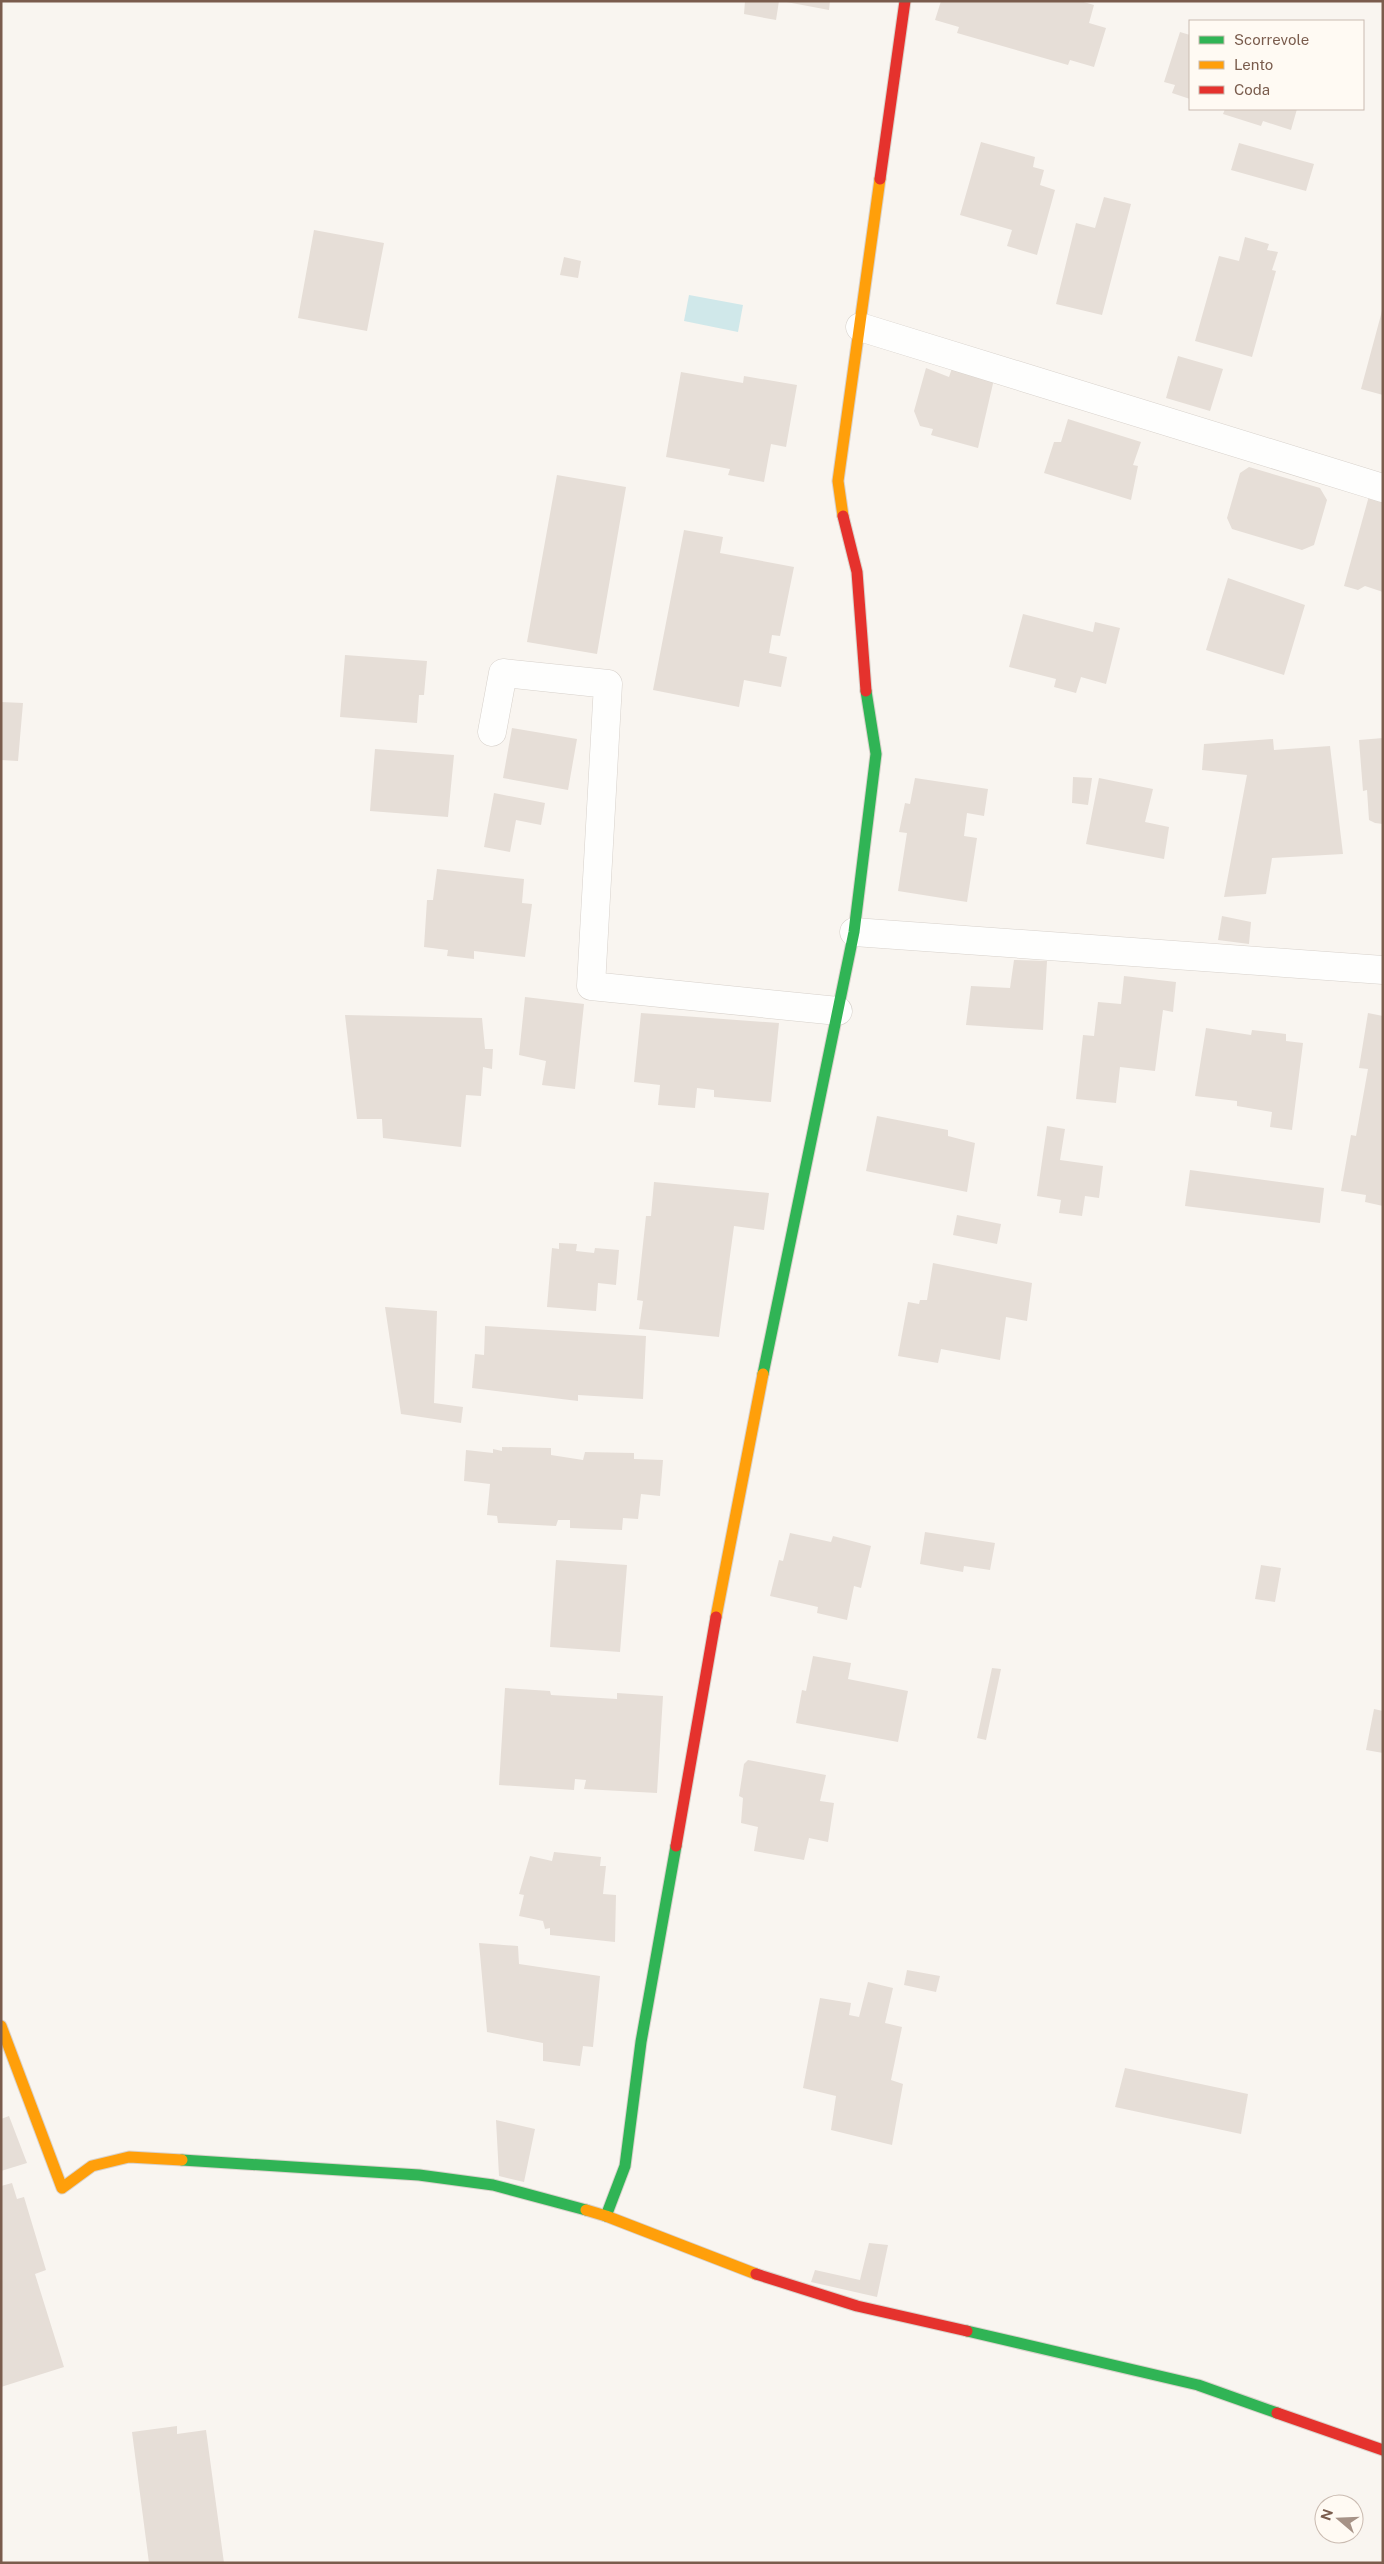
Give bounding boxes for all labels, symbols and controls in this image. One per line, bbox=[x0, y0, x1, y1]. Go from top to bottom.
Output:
legend bbox=[1189, 20, 1364, 110]
text: Scorrevole bbox=[1234, 31, 1309, 48]
text: Lento bbox=[1234, 56, 1273, 73]
text: Coda bbox=[1234, 81, 1270, 98]
north arrow bbox=[1314, 2494, 1364, 2544]
text: N bbox=[1317, 2507, 1336, 2523]

